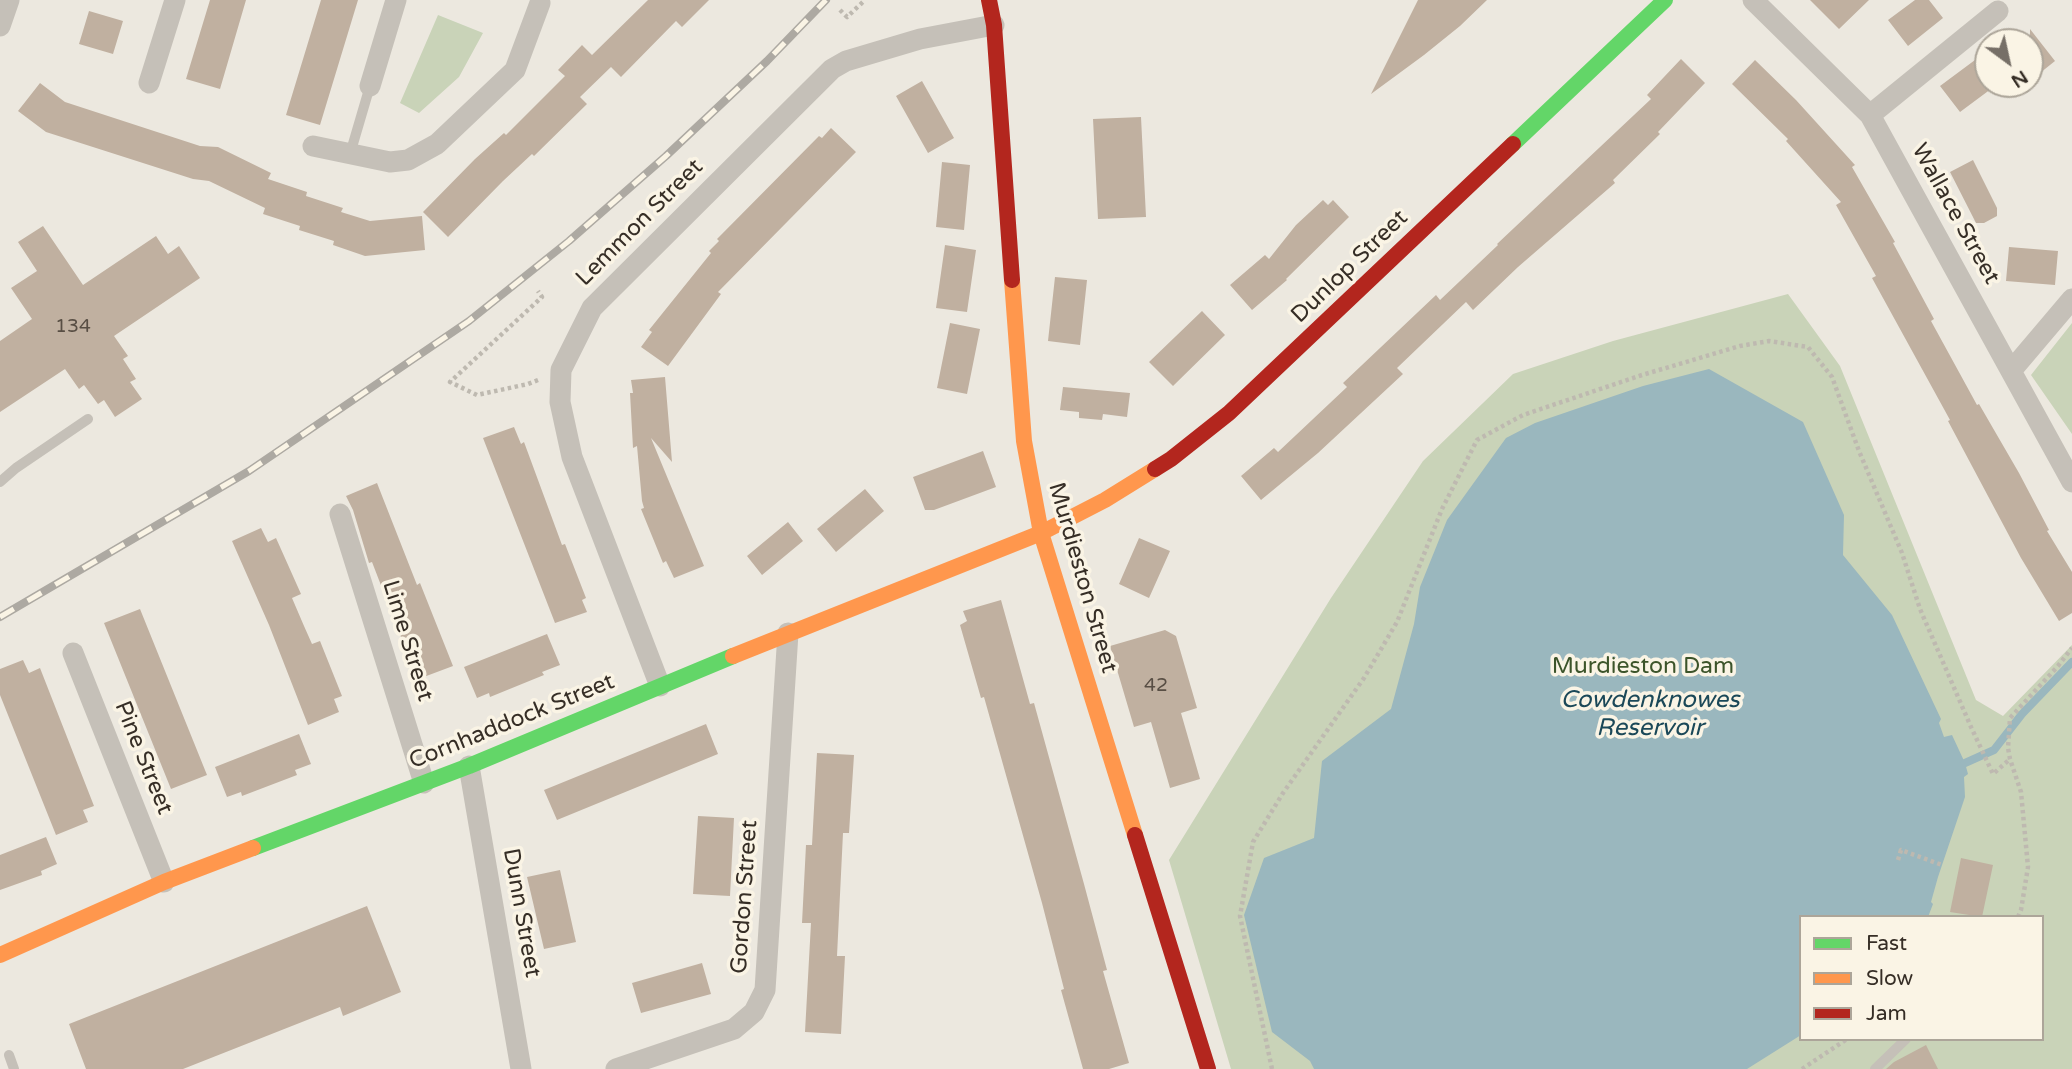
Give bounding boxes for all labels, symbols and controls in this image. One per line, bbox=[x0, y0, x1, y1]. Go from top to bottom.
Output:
north arrow bbox=[1974, 28, 2044, 98]
text: N bbox=[2007, 66, 2032, 92]
street label: Wallace Street bbox=[1905, 139, 2005, 289]
street label: Lemmon Street bbox=[571, 154, 709, 292]
street label: Dunlop Street bbox=[1286, 205, 1414, 329]
house number: 134 bbox=[55, 316, 91, 338]
street label: Murdieston Street bbox=[1042, 480, 1122, 676]
street label: Lime Street bbox=[376, 577, 438, 705]
park label: Murdieston Dam bbox=[1552, 653, 1734, 681]
street label: Cornhaddock Street bbox=[405, 668, 619, 776]
house number: 42 bbox=[1144, 675, 1168, 697]
water label: Cowdenknowes Reservoir bbox=[1561, 687, 1739, 743]
street label: Pine Street bbox=[108, 697, 178, 819]
street label: Gordon Street bbox=[726, 819, 764, 975]
street label: Dunn Street bbox=[496, 846, 546, 980]
legend bbox=[1799, 915, 2044, 1041]
text: Fast bbox=[1866, 931, 1907, 956]
text: Slow bbox=[1866, 966, 1913, 991]
text: Jam bbox=[1866, 1001, 1907, 1026]

